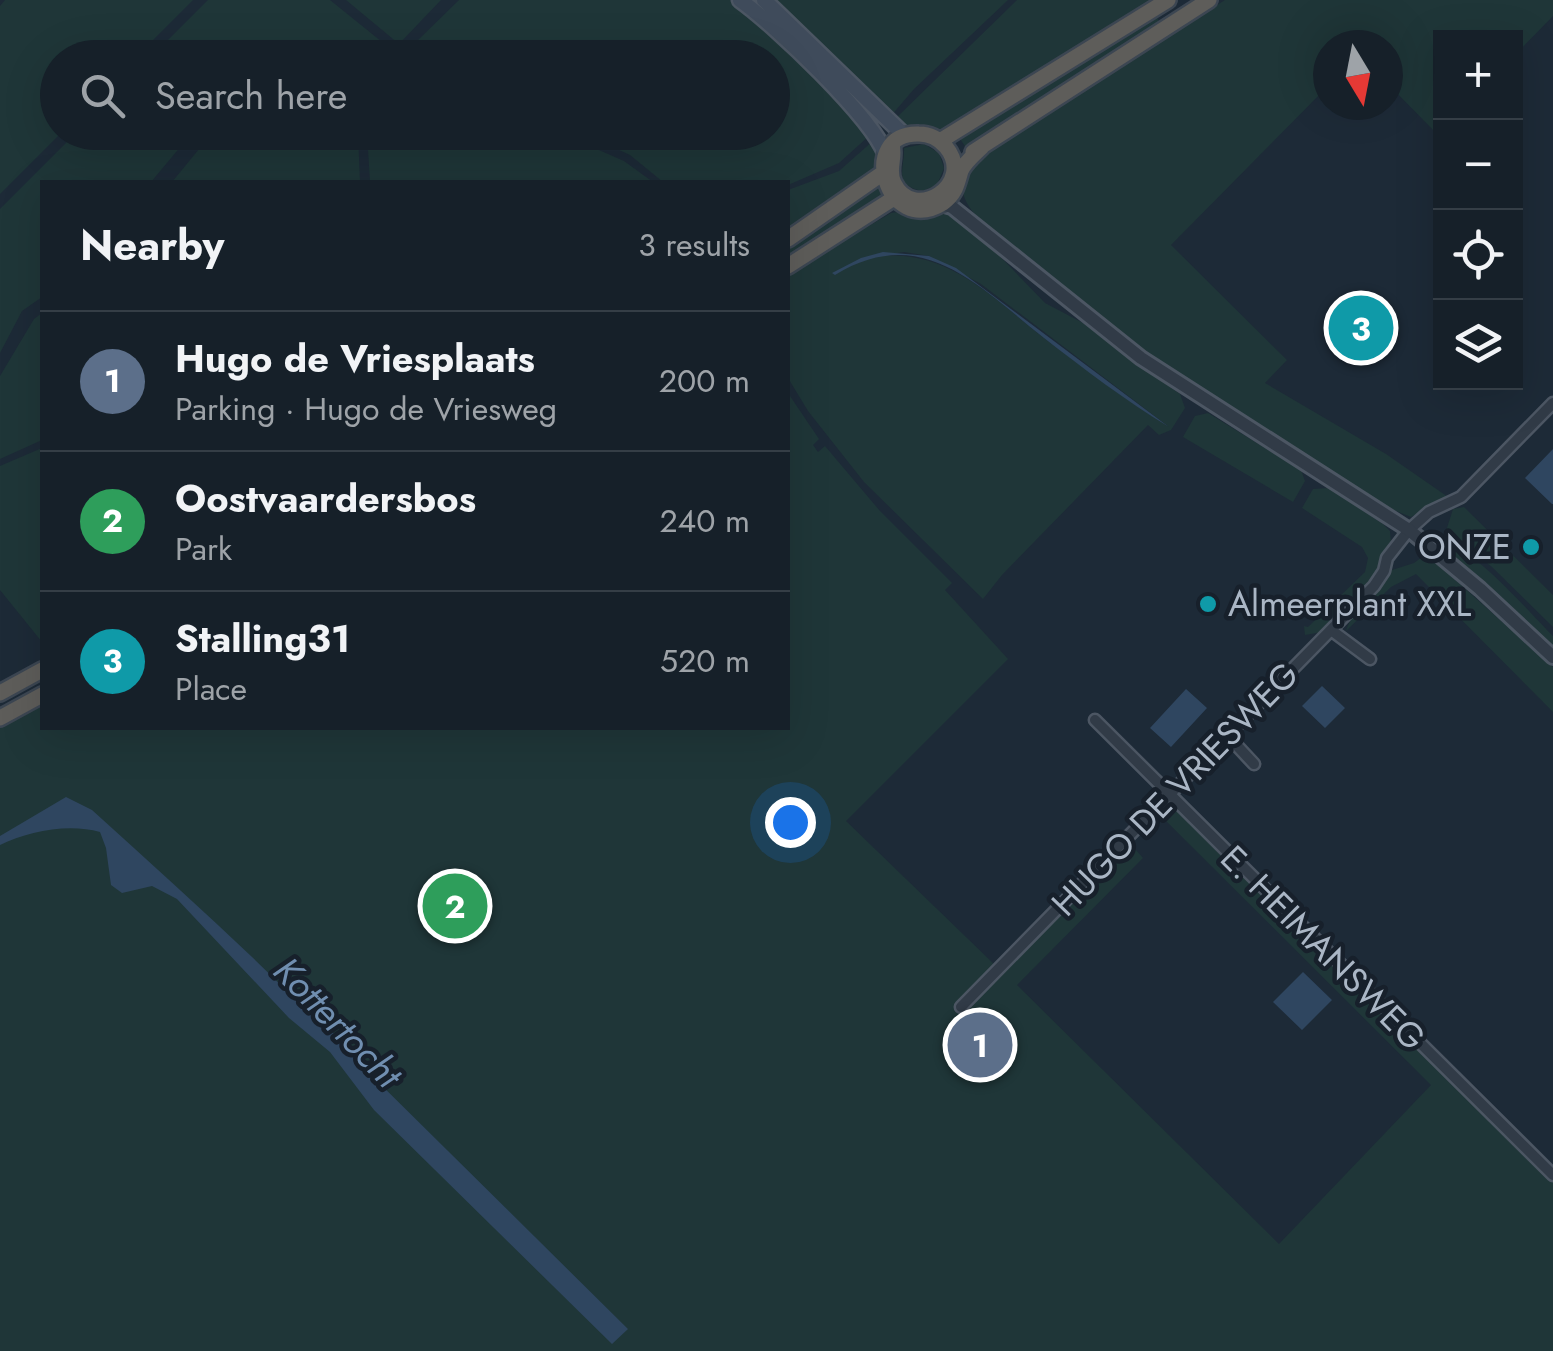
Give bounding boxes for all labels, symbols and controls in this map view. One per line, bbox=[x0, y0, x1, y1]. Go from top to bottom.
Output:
north arrow bbox=[1313, 30, 1403, 120]
map controls bbox=[1433, 30, 1523, 390]
button: + bbox=[1433, 30, 1523, 120]
search box bbox=[40, 40, 790, 150]
icon: search bbox=[75, 68, 130, 123]
text: Search here bbox=[155, 68, 347, 123]
button: − bbox=[1433, 120, 1523, 210]
button: locate bbox=[1433, 210, 1523, 300]
text: Nearby bbox=[80, 215, 224, 276]
text: 3 results bbox=[638, 222, 750, 268]
pin: 3 bbox=[1328, 290, 1394, 366]
button: layers bbox=[1433, 300, 1523, 390]
text: Hugo de Vriesplaats bbox=[175, 331, 535, 386]
text: 1 bbox=[104, 358, 121, 404]
text: 200 m bbox=[659, 358, 750, 404]
text: Parking · Hugo de Vriesweg bbox=[175, 386, 557, 432]
text: Oostvaardersbos bbox=[175, 471, 476, 526]
text: 2 bbox=[102, 498, 123, 544]
text: 240 m bbox=[659, 498, 750, 544]
place label: ONZE bbox=[1418, 522, 1511, 572]
text: Park bbox=[175, 526, 232, 572]
marker: ONZE bbox=[1520, 536, 1542, 558]
place label: Almeerplant XXL bbox=[1228, 579, 1471, 629]
marker: Almeerplant XXL bbox=[1197, 593, 1219, 615]
text: Stalling31 bbox=[175, 611, 350, 666]
text: 3 bbox=[103, 638, 122, 684]
text: 520 m bbox=[660, 638, 750, 684]
street label: HUGO DE VRIESWEG bbox=[1040, 651, 1310, 927]
text: Place bbox=[175, 666, 247, 712]
your location bbox=[765, 797, 816, 848]
street label: E. HEIMANSWEG bbox=[1209, 834, 1437, 1062]
pin: 2 bbox=[422, 868, 488, 944]
water label: Kottertocht bbox=[261, 944, 416, 1102]
pin: 1 bbox=[948, 1008, 1012, 1082]

